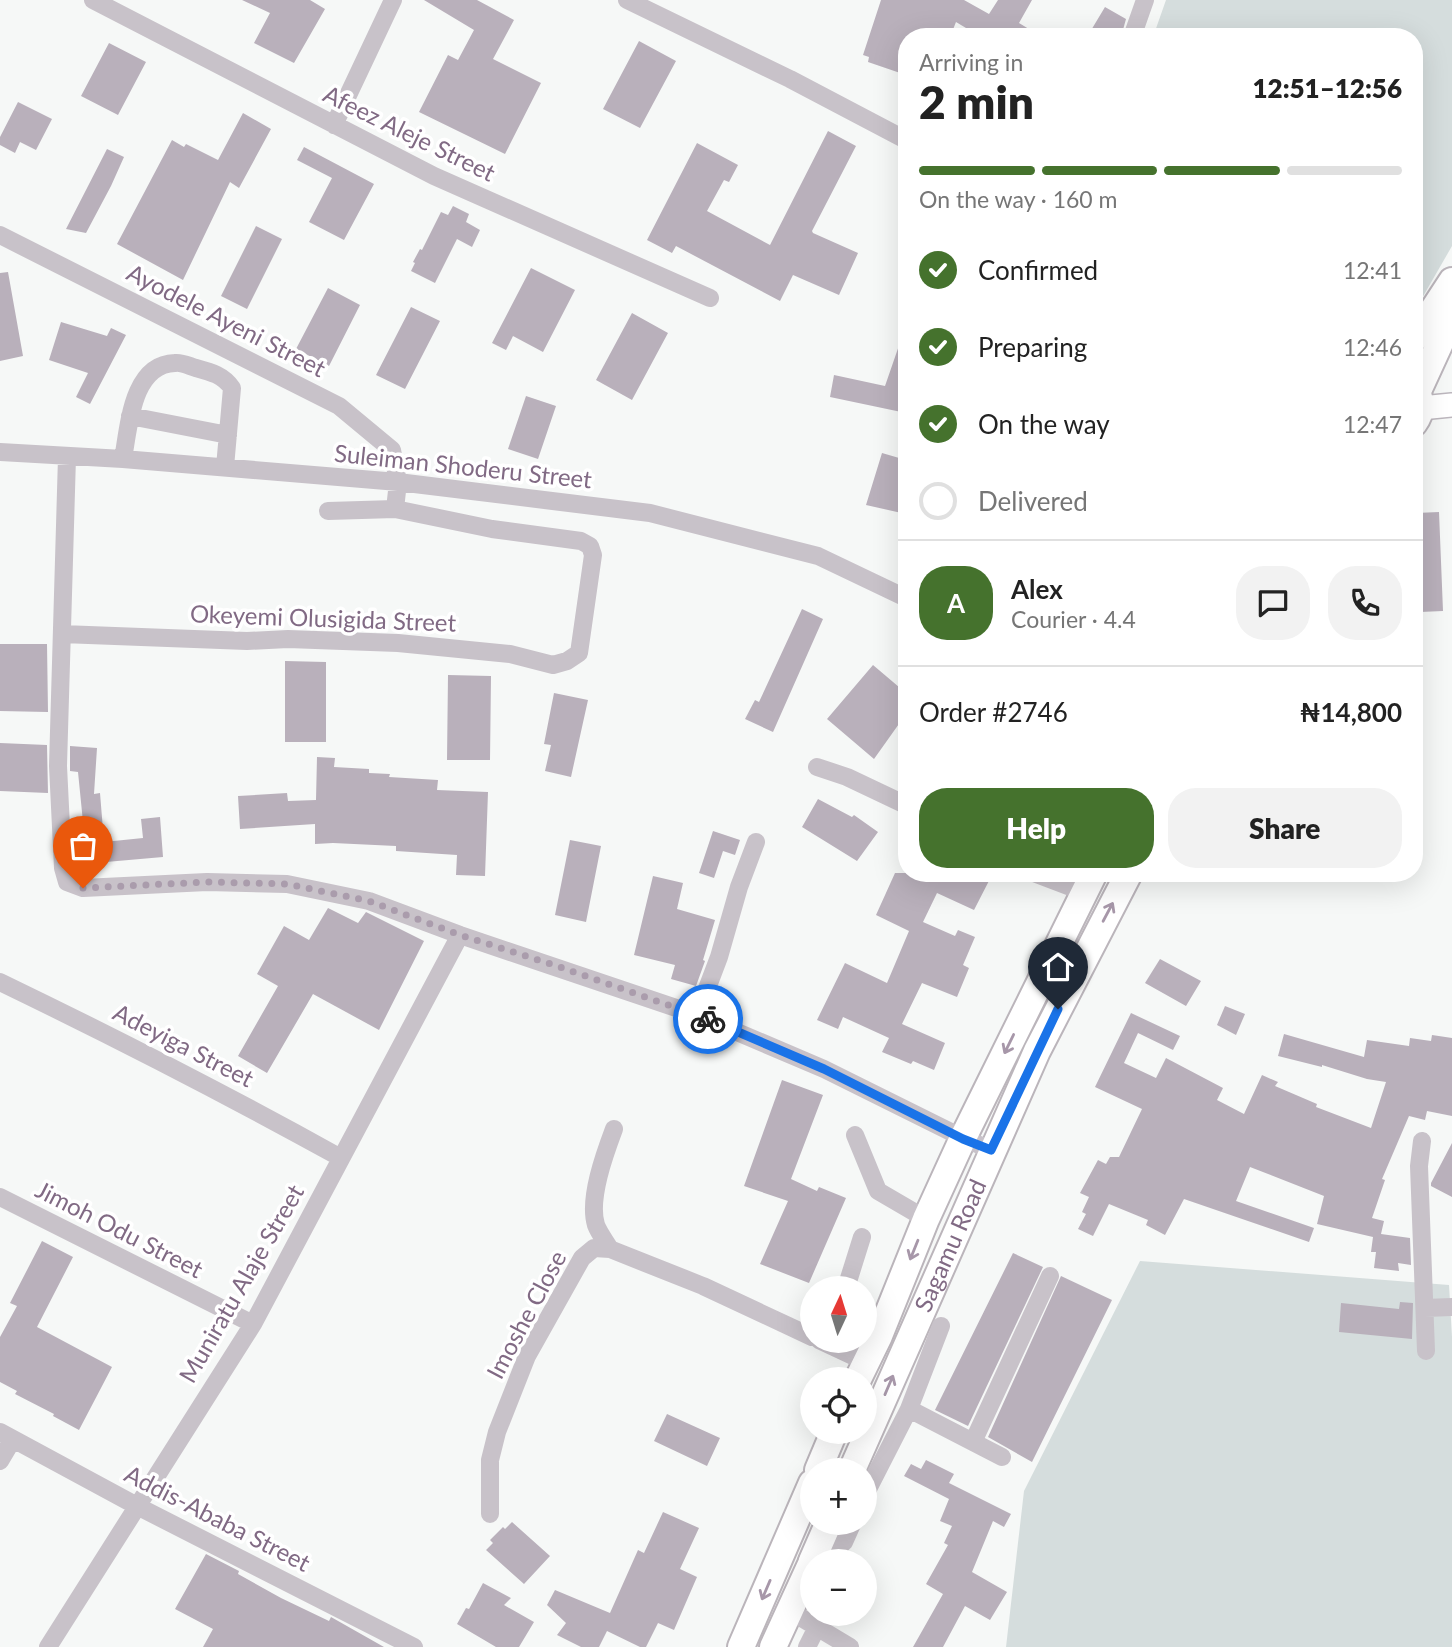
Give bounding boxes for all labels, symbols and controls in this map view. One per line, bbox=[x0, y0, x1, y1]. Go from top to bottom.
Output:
text: Arriving in bbox=[919, 48, 1023, 76]
text: 12:51–12:56 bbox=[1252, 72, 1402, 104]
text: 2 min bbox=[919, 74, 1034, 129]
street label: Afeez Aleje Street bbox=[319, 79, 501, 187]
text: On the way · 160 m bbox=[919, 185, 1118, 213]
icon: check bbox=[919, 251, 957, 289]
text: Confirmed bbox=[978, 254, 1098, 286]
text: 12:41 bbox=[1343, 256, 1402, 284]
street label: Ayodele Ayeni Street bbox=[122, 257, 331, 382]
icon: check bbox=[919, 328, 957, 366]
text: Preparing bbox=[978, 331, 1087, 363]
text: 12:46 bbox=[1343, 333, 1402, 361]
icon: check bbox=[919, 405, 957, 443]
text: On the way bbox=[978, 408, 1110, 440]
text: 12:47 bbox=[1343, 410, 1402, 438]
street label: Suleiman Shoderu Street bbox=[333, 438, 594, 493]
text: Delivered bbox=[978, 485, 1088, 517]
button: chat bbox=[1236, 566, 1310, 640]
button: phone bbox=[1328, 566, 1402, 640]
text: Alex bbox=[1011, 573, 1063, 605]
text: A bbox=[947, 587, 965, 619]
street label: Okeyemi Olusigida Street bbox=[189, 598, 457, 637]
text: Courier · 4.4 bbox=[1011, 605, 1136, 633]
text: Order #2746 bbox=[919, 696, 1068, 728]
text: ₦14,800 bbox=[1300, 696, 1402, 728]
button: Help bbox=[919, 788, 1154, 868]
button: Share bbox=[1168, 788, 1402, 868]
pin bbox=[53, 816, 113, 888]
icon: bag bbox=[64, 827, 102, 865]
one-way arrow bbox=[1102, 902, 1116, 923]
pin bbox=[1028, 937, 1088, 1009]
icon: home bbox=[1039, 948, 1077, 986]
courier bbox=[673, 984, 743, 1054]
street label: Adeyiga Street bbox=[109, 997, 259, 1093]
icon: bike bbox=[689, 1000, 727, 1038]
one-way arrow bbox=[1001, 1033, 1015, 1054]
street label: Jimoh Odu Street bbox=[31, 1174, 208, 1283]
street label: Sagamu Road bbox=[908, 1175, 991, 1316]
street label: Muniratu Alaje Street bbox=[172, 1179, 309, 1387]
one-way arrow bbox=[906, 1239, 919, 1261]
street label: Imoshe Close bbox=[480, 1245, 572, 1383]
north arrow bbox=[800, 1276, 877, 1353]
map controls bbox=[800, 1276, 877, 1626]
button: locate bbox=[800, 1367, 877, 1444]
one-way arrow bbox=[883, 1375, 896, 1396]
street label: Addis-Ababa Street bbox=[120, 1458, 316, 1577]
button: + bbox=[800, 1458, 877, 1535]
button: − bbox=[800, 1549, 877, 1626]
one-way arrow bbox=[758, 1579, 771, 1601]

